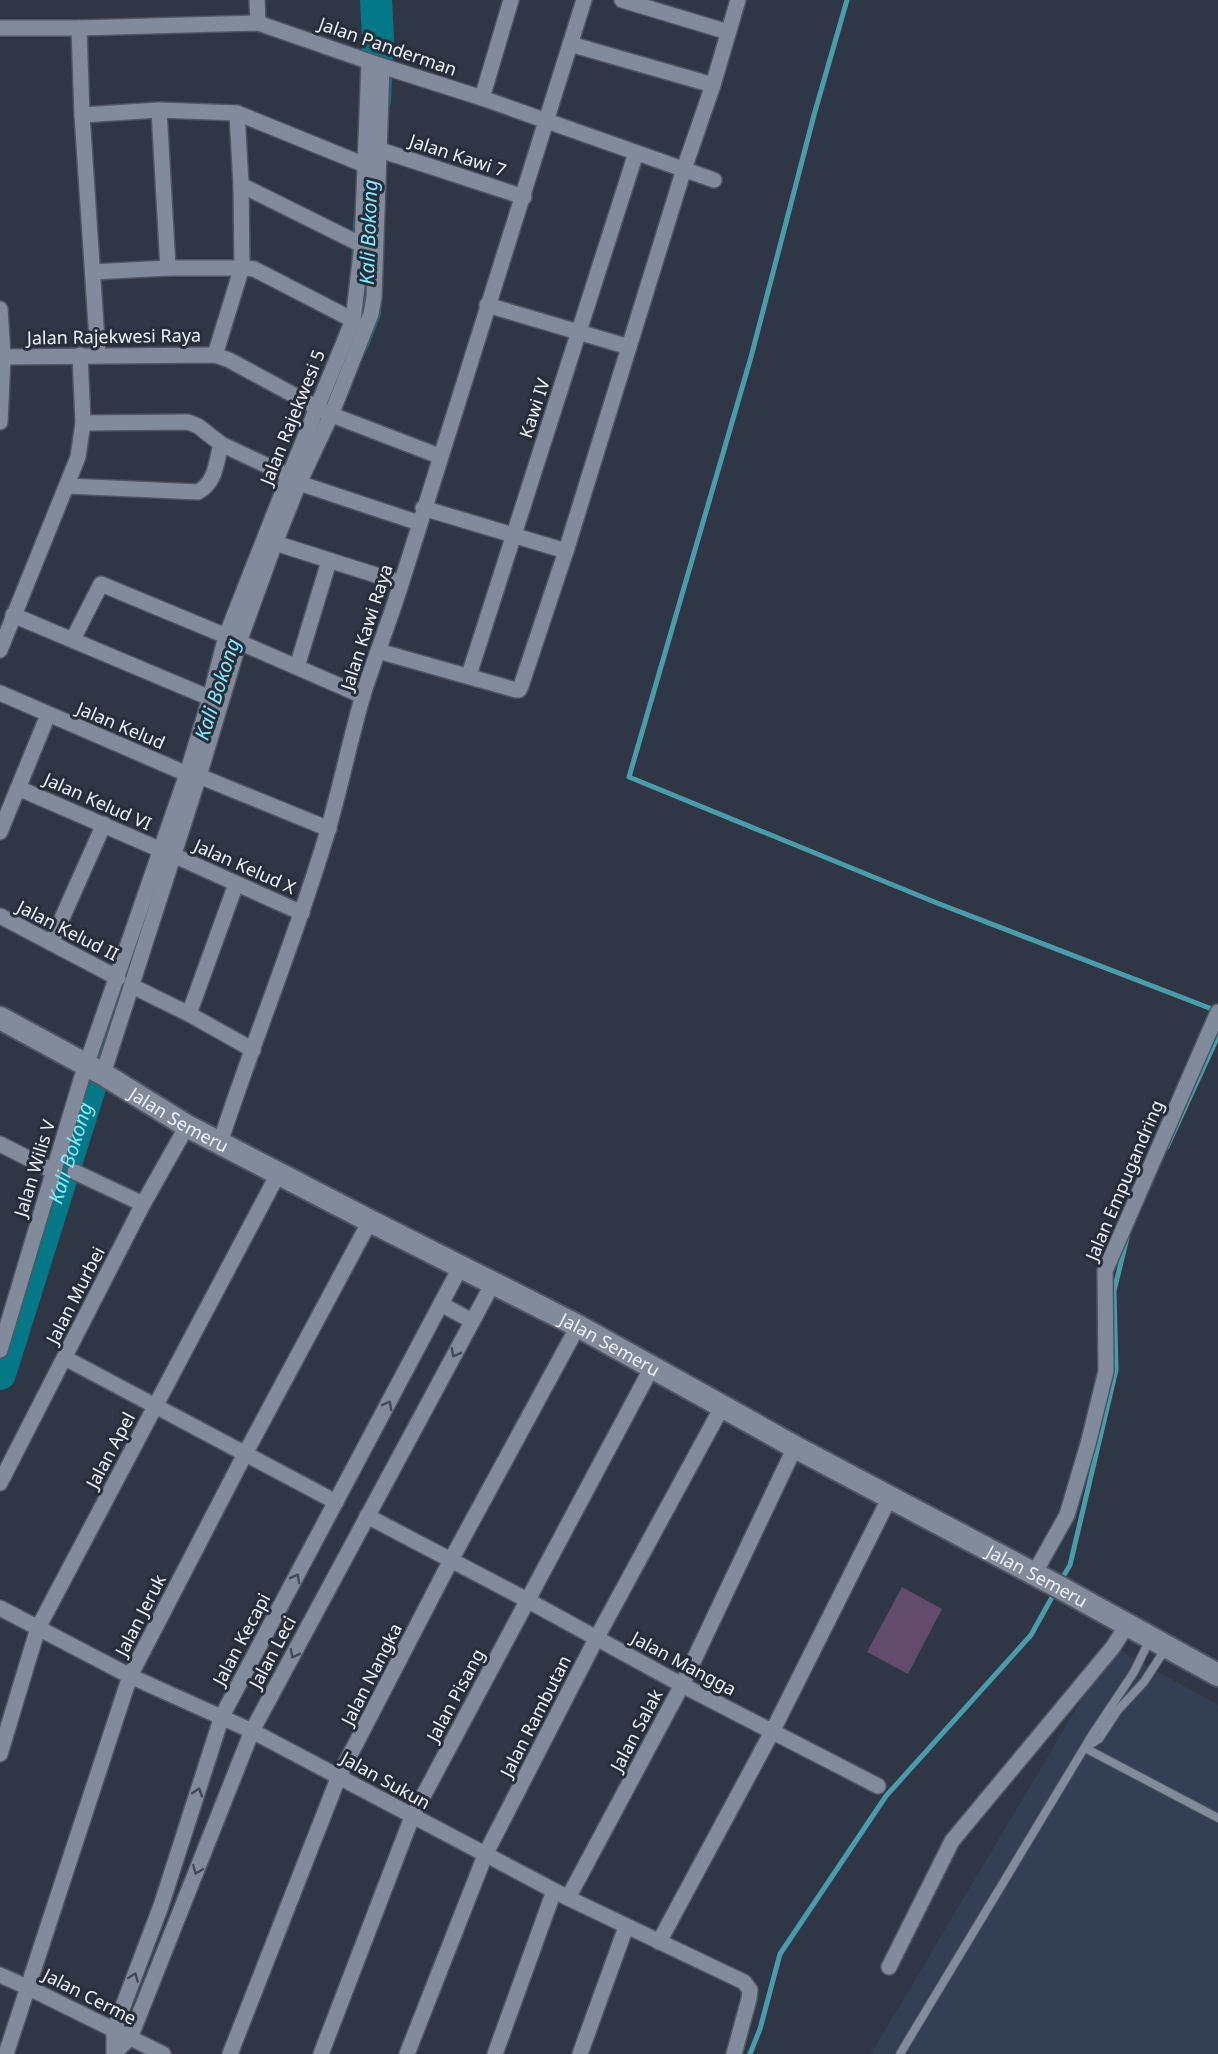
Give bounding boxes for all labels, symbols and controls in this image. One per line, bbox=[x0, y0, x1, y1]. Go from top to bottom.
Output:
street label: Jalan Panderman bbox=[314, 10, 460, 81]
street label: Jalan Kawi 7 bbox=[405, 127, 510, 182]
water label: Kali Bokong bbox=[353, 178, 383, 285]
street label: Jalan Rajekwesi Raya bbox=[25, 322, 201, 350]
street label: Jalan Rajekwesi 5 bbox=[253, 346, 330, 490]
street label: Kawi IV bbox=[513, 375, 555, 441]
street label: Jalan Kawi Raya bbox=[334, 561, 398, 695]
water label: Kali Bokong bbox=[188, 634, 246, 743]
street label: Jalan Kelud bbox=[71, 695, 169, 754]
street label: Jalan Kelud VI bbox=[39, 766, 156, 835]
street label: Jalan Kelud X bbox=[189, 832, 300, 899]
street label: Jalan Kelud II bbox=[12, 893, 123, 966]
street label: Jalan Semeru bbox=[123, 1080, 233, 1158]
street label: Jalan Empugandring bbox=[1079, 1096, 1169, 1266]
water label: Kali Bokong bbox=[41, 1098, 98, 1207]
street label: Jalan Wilis V bbox=[7, 1116, 60, 1221]
street label: Jalan Murbei bbox=[39, 1242, 110, 1350]
street label: Jalan Semeru bbox=[554, 1306, 665, 1381]
one-way arrow bbox=[451, 1346, 462, 1357]
one-way arrow bbox=[380, 1401, 392, 1412]
street label: Jalan Apel bbox=[79, 1408, 140, 1494]
street label: Jalan Semeru bbox=[981, 1538, 1092, 1613]
street label: Jalan Jeruk bbox=[108, 1570, 171, 1662]
one-way arrow bbox=[289, 1573, 300, 1584]
street label: Jalan Kecapi bbox=[206, 1589, 275, 1691]
street label: Jalan Leci bbox=[242, 1612, 301, 1694]
street label: Jalan Nangka bbox=[334, 1619, 407, 1731]
street label: Jalan Mangga bbox=[626, 1624, 741, 1701]
street label: Jalan Pisang bbox=[420, 1644, 490, 1747]
one-way arrow bbox=[290, 1648, 301, 1658]
street label: Jalan Rambutan bbox=[493, 1651, 576, 1783]
street label: Jalan Salak bbox=[603, 1684, 668, 1777]
street label: Jalan Sukun bbox=[335, 1745, 435, 1814]
one-way arrow bbox=[190, 1787, 203, 1798]
one-way arrow bbox=[192, 1864, 204, 1875]
street label: Jalan Cerme bbox=[38, 1961, 141, 2030]
one-way arrow bbox=[127, 1972, 140, 1982]

